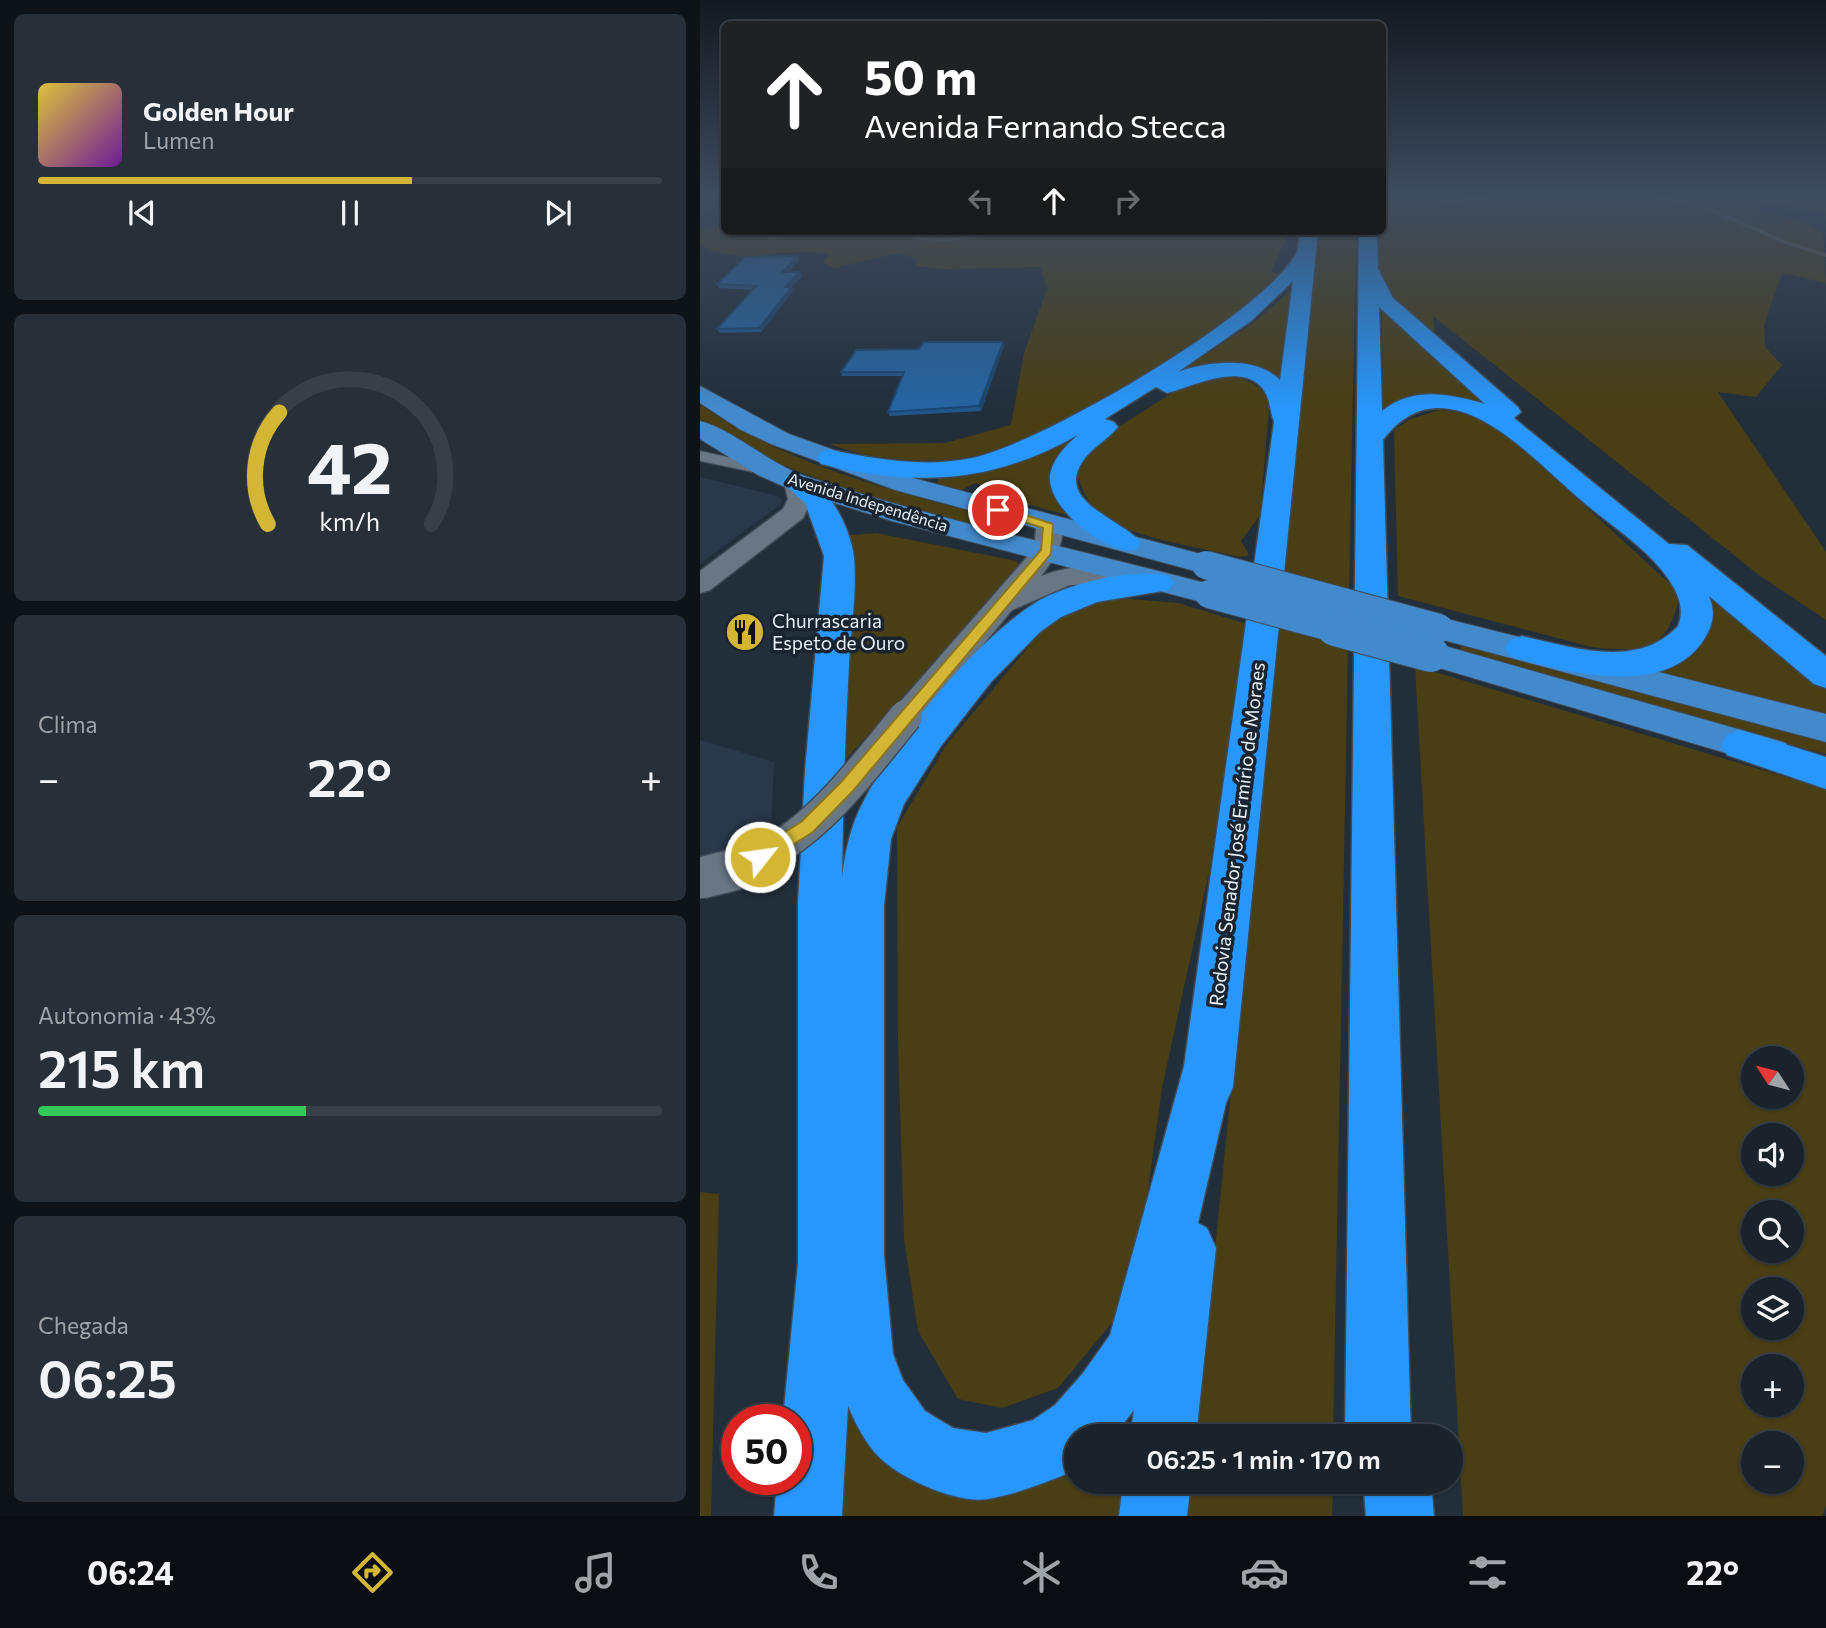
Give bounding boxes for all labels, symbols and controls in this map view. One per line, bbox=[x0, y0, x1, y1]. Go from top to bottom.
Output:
text: 50 m bbox=[864, 45, 977, 105]
icon: ahead bbox=[749, 49, 840, 140]
text: Golden Hour bbox=[143, 95, 294, 126]
text: Avenida Fernando Stecca bbox=[864, 105, 1227, 145]
text: Lumen bbox=[143, 126, 214, 154]
icon: left bbox=[962, 182, 1000, 220]
icon: ahead bbox=[1035, 182, 1073, 220]
icon: right bbox=[1108, 182, 1146, 220]
icon: previous bbox=[123, 194, 161, 232]
icon: pause bbox=[331, 194, 369, 232]
icon: next bbox=[539, 194, 577, 232]
text: 42 bbox=[307, 420, 393, 509]
street label: Avenida Independência bbox=[786, 468, 950, 535]
pin bbox=[968, 480, 1028, 540]
icon: arrive bbox=[979, 491, 1017, 529]
text: km/h bbox=[320, 505, 380, 535]
place label: Churrascaria Espeto de Ouro bbox=[772, 609, 905, 654]
restaurant icon: Churrascaria Espeto de Ouro bbox=[724, 611, 766, 653]
street label: Rodovia Senador José Ermírio de Moraes bbox=[1204, 661, 1269, 1007]
text: Clima bbox=[38, 710, 98, 738]
text: 22° bbox=[307, 744, 392, 808]
text: − bbox=[38, 754, 60, 801]
text: + bbox=[640, 754, 662, 801]
position arrow bbox=[723, 820, 797, 894]
text: Autonomia · 43% bbox=[38, 1001, 216, 1029]
text: 215 km bbox=[38, 1035, 205, 1099]
north arrow bbox=[1741, 1046, 1804, 1110]
map controls bbox=[1741, 1046, 1804, 1494]
button: sound bbox=[1741, 1123, 1804, 1186]
button: search bbox=[1741, 1200, 1804, 1263]
button: layers bbox=[1741, 1277, 1804, 1340]
text: Chegada bbox=[38, 1311, 129, 1339]
text: 06:25 bbox=[38, 1345, 177, 1409]
button: + bbox=[1741, 1354, 1804, 1417]
speed limit sign: 50 bbox=[721, 1404, 812, 1495]
button: − bbox=[1741, 1431, 1804, 1494]
text: 06:25 · 1 min · 170 m bbox=[1146, 1443, 1381, 1474]
icon: directions bbox=[348, 1548, 397, 1597]
icon: music bbox=[571, 1548, 620, 1597]
icon: phone bbox=[794, 1548, 843, 1597]
icon: climate bbox=[1017, 1548, 1066, 1597]
icon: car bbox=[1240, 1548, 1289, 1597]
icon: filters bbox=[1463, 1548, 1512, 1597]
text: 06:24 bbox=[87, 1552, 174, 1592]
text: 22° bbox=[1686, 1552, 1739, 1592]

